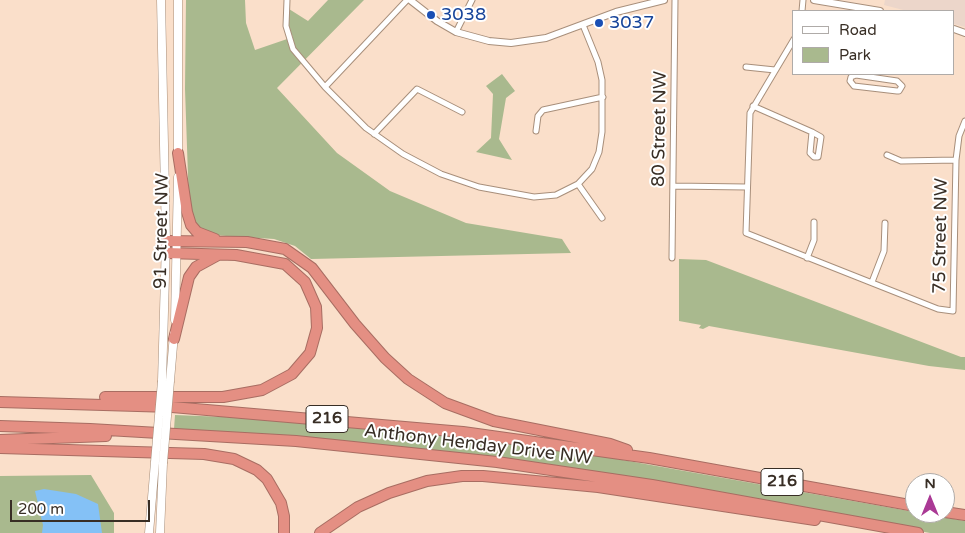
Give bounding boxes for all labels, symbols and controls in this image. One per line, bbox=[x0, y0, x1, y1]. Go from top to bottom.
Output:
place label: 3038 bbox=[441, 4, 486, 26]
marker: 3038 bbox=[425, 9, 437, 21]
legend bbox=[792, 10, 955, 75]
place label: 3037 bbox=[609, 12, 654, 34]
marker: 3037 bbox=[593, 17, 605, 29]
text: Road bbox=[839, 21, 877, 39]
text: Park bbox=[839, 46, 871, 64]
street label: 80 Street NW bbox=[648, 71, 672, 187]
street label: 91 Street NW bbox=[150, 173, 174, 289]
street label: 75 Street NW bbox=[929, 178, 953, 294]
road number: 216 bbox=[306, 406, 348, 432]
street label: Anthony Henday Drive NW bbox=[363, 420, 593, 470]
road number: 216 bbox=[761, 468, 803, 496]
north arrow bbox=[905, 473, 955, 523]
text: N bbox=[924, 475, 936, 492]
scale bar bbox=[12, 490, 152, 522]
text: 200 m bbox=[18, 500, 64, 518]

